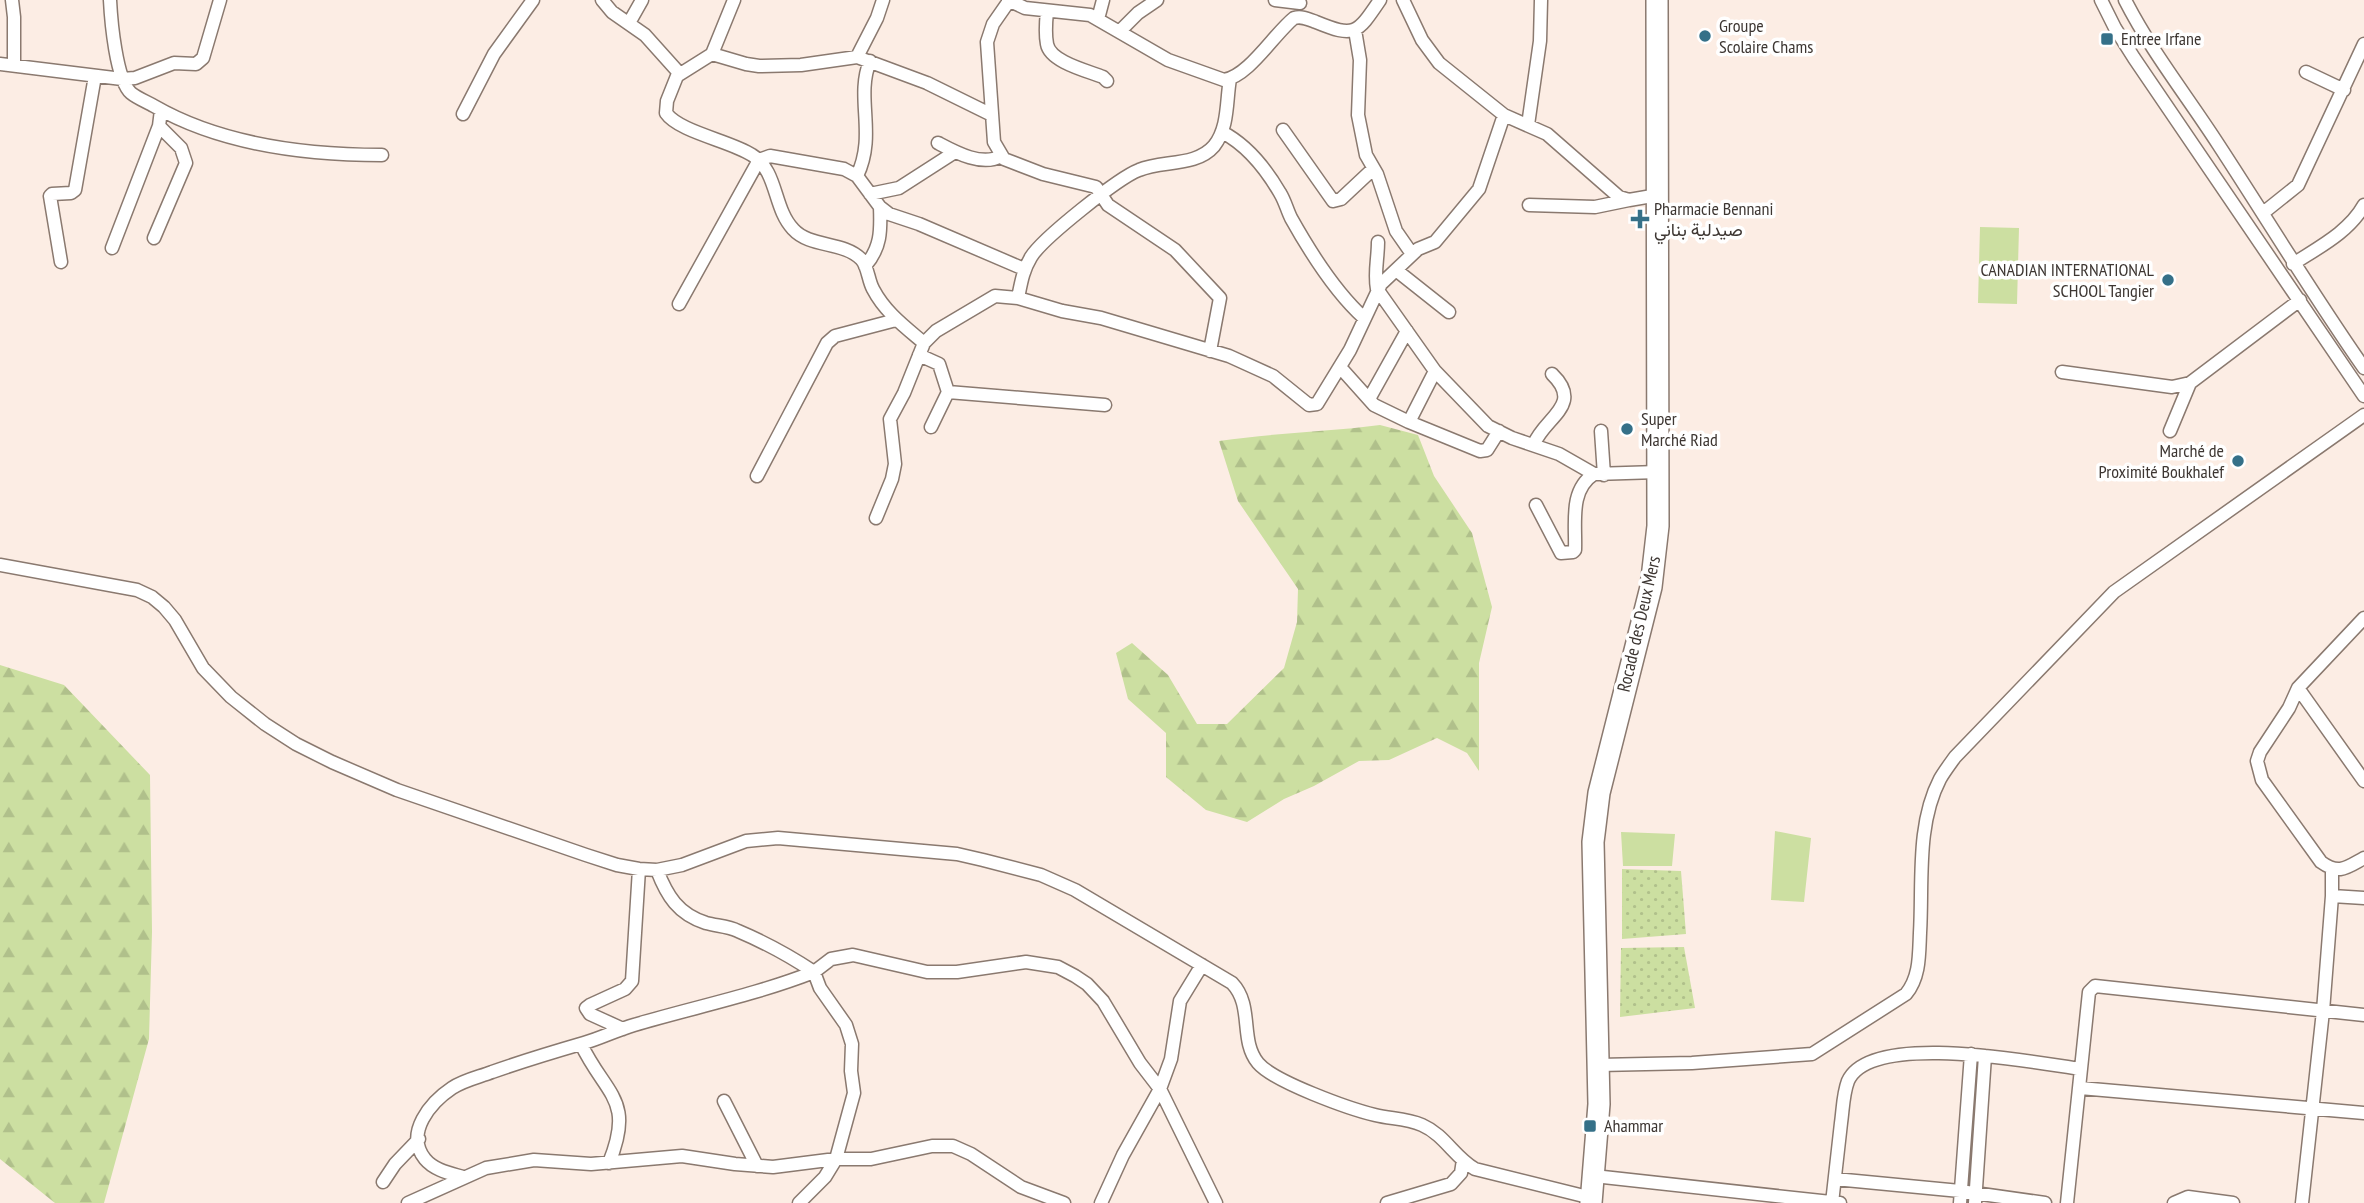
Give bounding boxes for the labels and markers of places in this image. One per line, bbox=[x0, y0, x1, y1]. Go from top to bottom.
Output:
place label: Groupe Scolaire Chams bbox=[1719, 14, 1813, 58]
place label: Entree Irfane bbox=[2121, 27, 2201, 50]
marker: Groupe Scolaire Chams bbox=[1697, 28, 1713, 44]
marker: Entree Irfane bbox=[2099, 31, 2115, 47]
place label: Pharmacie Bennani صيدلية بناني bbox=[1654, 197, 1773, 245]
marker: Pharmacie Bennani صيدلية بناني bbox=[1632, 211, 1648, 227]
place label: CANADIAN INTERNATIONAL SCHOOL Tangier bbox=[1981, 258, 2155, 302]
marker: CANADIAN INTERNATIONAL SCHOOL Tangier bbox=[2160, 272, 2176, 288]
place label: Super Marché Riad bbox=[1641, 407, 1718, 451]
marker: Super Marché Riad bbox=[1619, 421, 1635, 437]
place label: Marché de Proximité Boukhalef bbox=[2099, 439, 2225, 483]
marker: Marché de Proximité Boukhalef bbox=[2230, 453, 2246, 469]
place label: Ahammar bbox=[1604, 1114, 1663, 1137]
marker: Ahammar bbox=[1582, 1118, 1598, 1134]

